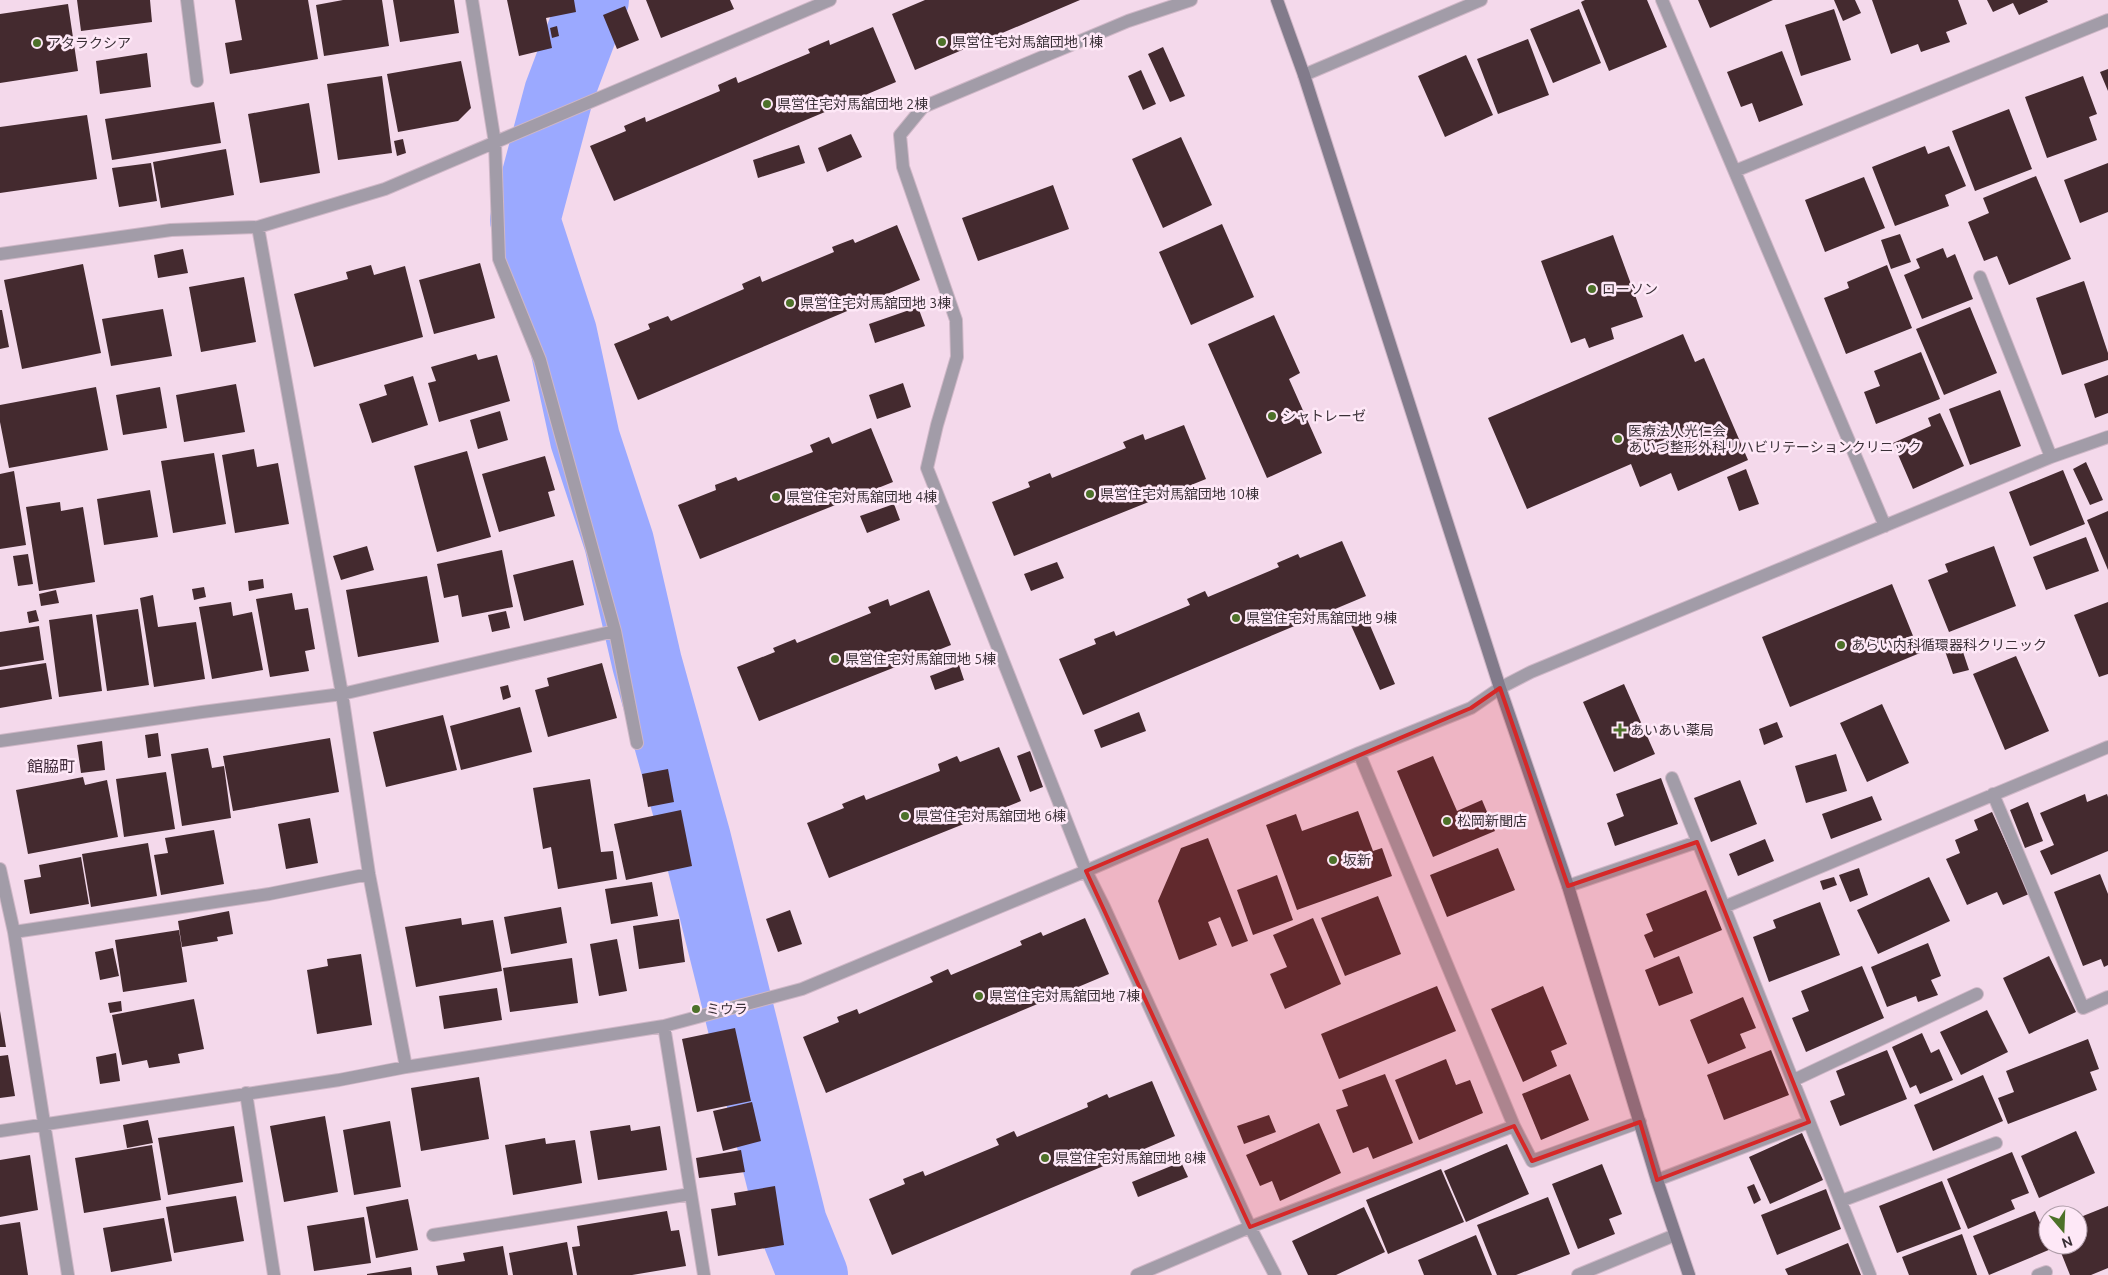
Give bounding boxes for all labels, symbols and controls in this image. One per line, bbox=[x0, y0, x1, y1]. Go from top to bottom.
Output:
place label: 県営住宅対馬舘団地 1棟 bbox=[952, 34, 1103, 50]
place label: アタラクシア bbox=[47, 35, 131, 51]
marker: 県営住宅対馬舘団地 1棟 bbox=[936, 36, 948, 48]
marker: アタラクシア bbox=[31, 37, 43, 49]
place label: 県営住宅対馬舘団地 2棟 bbox=[777, 96, 928, 112]
marker: 県営住宅対馬舘団地 2棟 bbox=[761, 98, 773, 110]
place label: ローソン bbox=[1602, 281, 1658, 297]
marker: ローソン bbox=[1586, 283, 1598, 295]
place label: 県営住宅対馬舘団地 3棟 bbox=[800, 295, 951, 311]
marker: 県営住宅対馬舘団地 3棟 bbox=[784, 297, 796, 309]
place label: シャトレーゼ bbox=[1282, 408, 1366, 424]
marker: シャトレーゼ bbox=[1266, 410, 1278, 422]
place label: 医療法人光仁会 あいづ整形外科リハビリテーションクリニック bbox=[1628, 423, 1922, 455]
marker: 医療法人光仁会 あいづ整形外科リハビリテーションクリニック bbox=[1612, 433, 1624, 445]
place label: 県営住宅対馬舘団地 10棟 bbox=[1100, 486, 1259, 502]
marker: 県営住宅対馬舘団地 10棟 bbox=[1084, 488, 1096, 500]
place label: 県営住宅対馬舘団地 4棟 bbox=[786, 489, 937, 505]
marker: 県営住宅対馬舘団地 4棟 bbox=[770, 491, 782, 503]
place label: 県営住宅対馬舘団地 9棟 bbox=[1246, 610, 1397, 626]
marker: 県営住宅対馬舘団地 9棟 bbox=[1230, 612, 1242, 624]
place label: あらい内科循環器科クリニック bbox=[1851, 637, 2047, 653]
marker: あらい内科循環器科クリニック bbox=[1835, 639, 1847, 651]
place label: 県営住宅対馬舘団地 5棟 bbox=[845, 651, 996, 667]
marker: 県営住宅対馬舘団地 5棟 bbox=[829, 653, 841, 665]
place label: あいあい薬局 bbox=[1630, 722, 1714, 738]
marker: あいあい薬局 bbox=[1614, 724, 1626, 736]
district label: 館脇町 bbox=[27, 757, 75, 775]
place label: 県営住宅対馬舘団地 6棟 bbox=[915, 808, 1066, 824]
marker: 県営住宅対馬舘団地 6棟 bbox=[899, 810, 911, 822]
place label: 松岡新聞店 bbox=[1457, 813, 1527, 829]
marker: 松岡新聞店 bbox=[1441, 815, 1453, 827]
place label: 坂新 bbox=[1343, 852, 1371, 868]
marker: 坂新 bbox=[1327, 854, 1339, 866]
place label: 県営住宅対馬舘団地 7棟 bbox=[989, 988, 1140, 1004]
marker: 県営住宅対馬舘団地 7棟 bbox=[973, 990, 985, 1002]
place label: ミウラ bbox=[706, 1001, 748, 1017]
marker: ミウラ bbox=[690, 1003, 702, 1015]
place label: 県営住宅対馬舘団地 8棟 bbox=[1055, 1150, 1206, 1166]
marker: 県営住宅対馬舘団地 8棟 bbox=[1039, 1152, 1051, 1164]
north arrow bbox=[2038, 1205, 2088, 1255]
text: N bbox=[2060, 1233, 2075, 1252]

